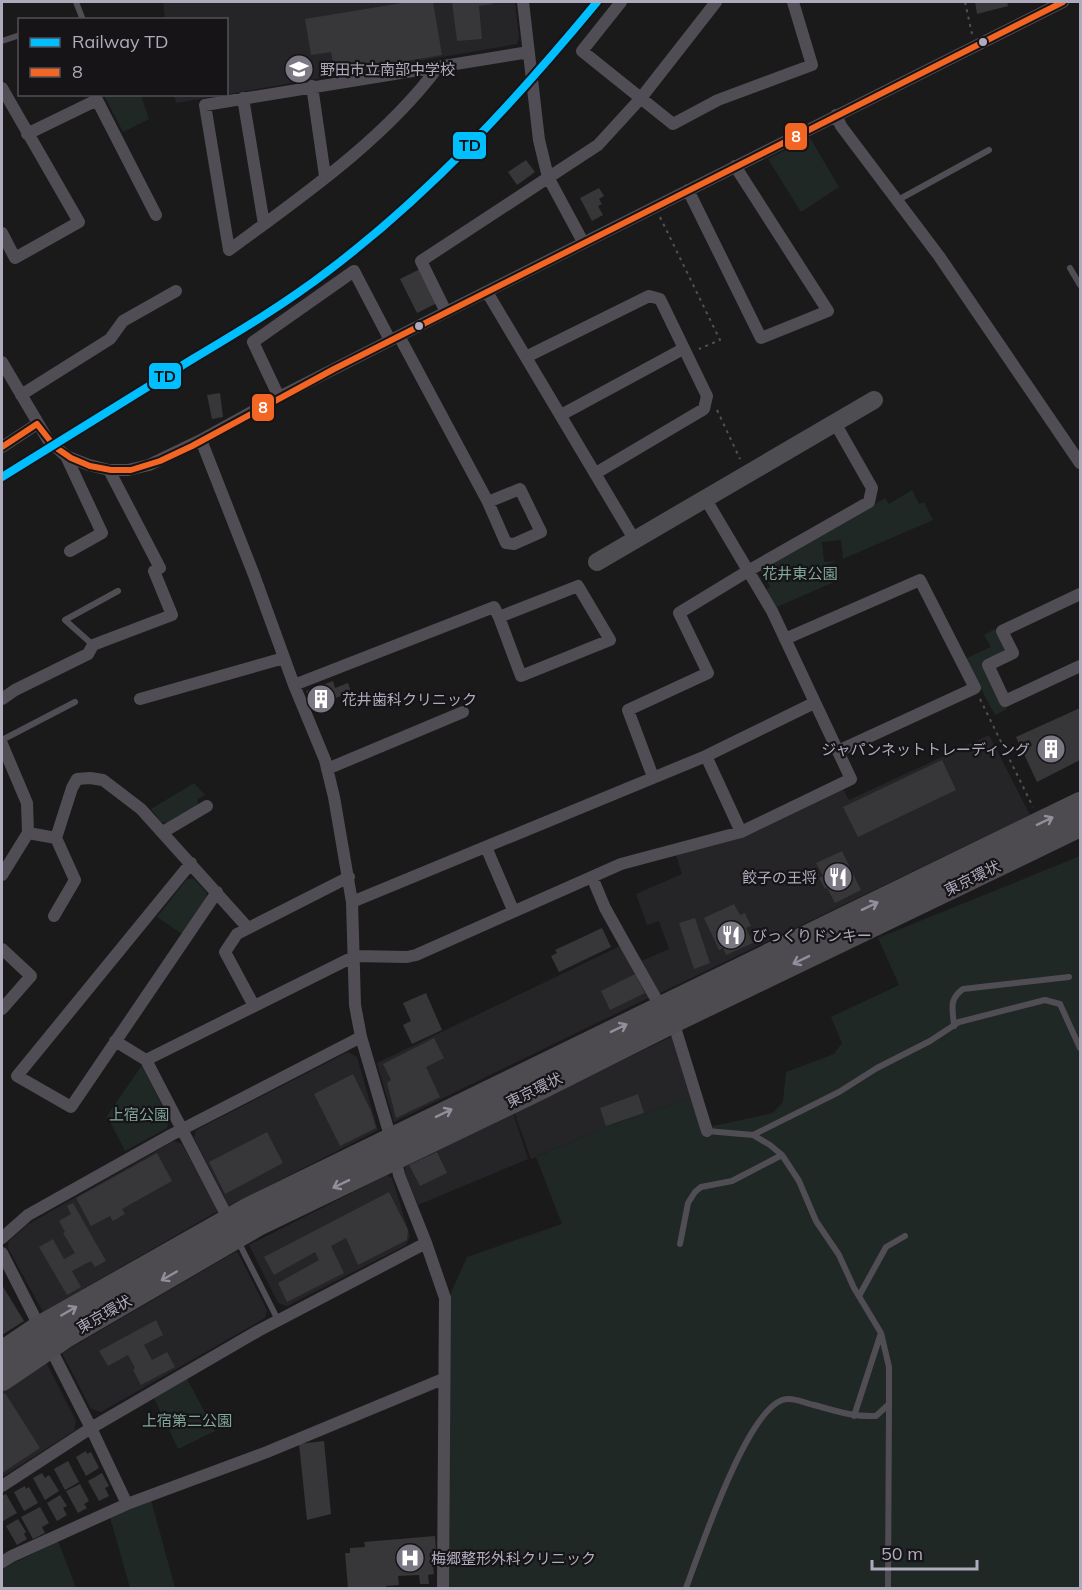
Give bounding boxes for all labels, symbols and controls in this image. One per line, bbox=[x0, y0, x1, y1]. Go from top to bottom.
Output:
legend bbox=[18, 18, 228, 96]
text: Railway TD bbox=[72, 30, 169, 53]
unlabelled marker bbox=[977, 36, 989, 48]
school or university icon: 野田市立南部中学校 bbox=[283, 53, 315, 85]
text: 8 bbox=[72, 60, 83, 83]
place label: 野田市立南部中学校 bbox=[320, 60, 455, 79]
line badge: 8 bbox=[784, 122, 808, 151]
text: 8 bbox=[791, 126, 801, 146]
line badge: TD bbox=[452, 131, 487, 160]
text: TD bbox=[459, 135, 481, 155]
unlabelled marker bbox=[413, 320, 425, 332]
line badge: TD bbox=[148, 362, 182, 390]
text: TD bbox=[154, 366, 176, 386]
line badge: 8 bbox=[251, 393, 275, 422]
text: 8 bbox=[258, 397, 268, 417]
park label: 花井東公園 bbox=[762, 564, 838, 583]
building icon: 花井歯科クリニック bbox=[305, 683, 337, 715]
place label: 花井歯科クリニック bbox=[342, 690, 477, 709]
building icon: ジャパンネットトレーディング bbox=[1035, 733, 1067, 765]
place label: ジャパンネットトレーディング bbox=[821, 740, 1030, 759]
one-way arrow bbox=[1036, 814, 1054, 826]
street label: 東京環状 bbox=[941, 856, 1003, 900]
restaurant icon: 餃子の王将 bbox=[822, 861, 854, 893]
place label: 餃子の王将 bbox=[742, 868, 817, 887]
one-way arrow bbox=[861, 900, 879, 912]
restaurant icon: びっくりドンキー bbox=[715, 919, 747, 951]
place label: びっくりドンキー bbox=[752, 926, 872, 945]
one-way arrow bbox=[792, 954, 810, 966]
one-way arrow bbox=[609, 1021, 627, 1033]
street label: 東京環状 bbox=[503, 1068, 565, 1112]
park label: 上宿公園 bbox=[109, 1105, 169, 1124]
one-way arrow bbox=[434, 1107, 452, 1119]
one-way arrow bbox=[333, 1179, 351, 1191]
one-way arrow bbox=[161, 1271, 179, 1282]
street label: 東京環状 bbox=[73, 1291, 135, 1337]
one-way arrow bbox=[60, 1305, 77, 1317]
park label: 上宿第二公園 bbox=[142, 1411, 232, 1430]
scale bar bbox=[872, 1533, 977, 1571]
hospital icon: 梅郷整形外科クリニック bbox=[394, 1542, 426, 1574]
text: 50 m bbox=[881, 1542, 923, 1565]
place label: 梅郷整形外科クリニック bbox=[431, 1549, 596, 1568]

